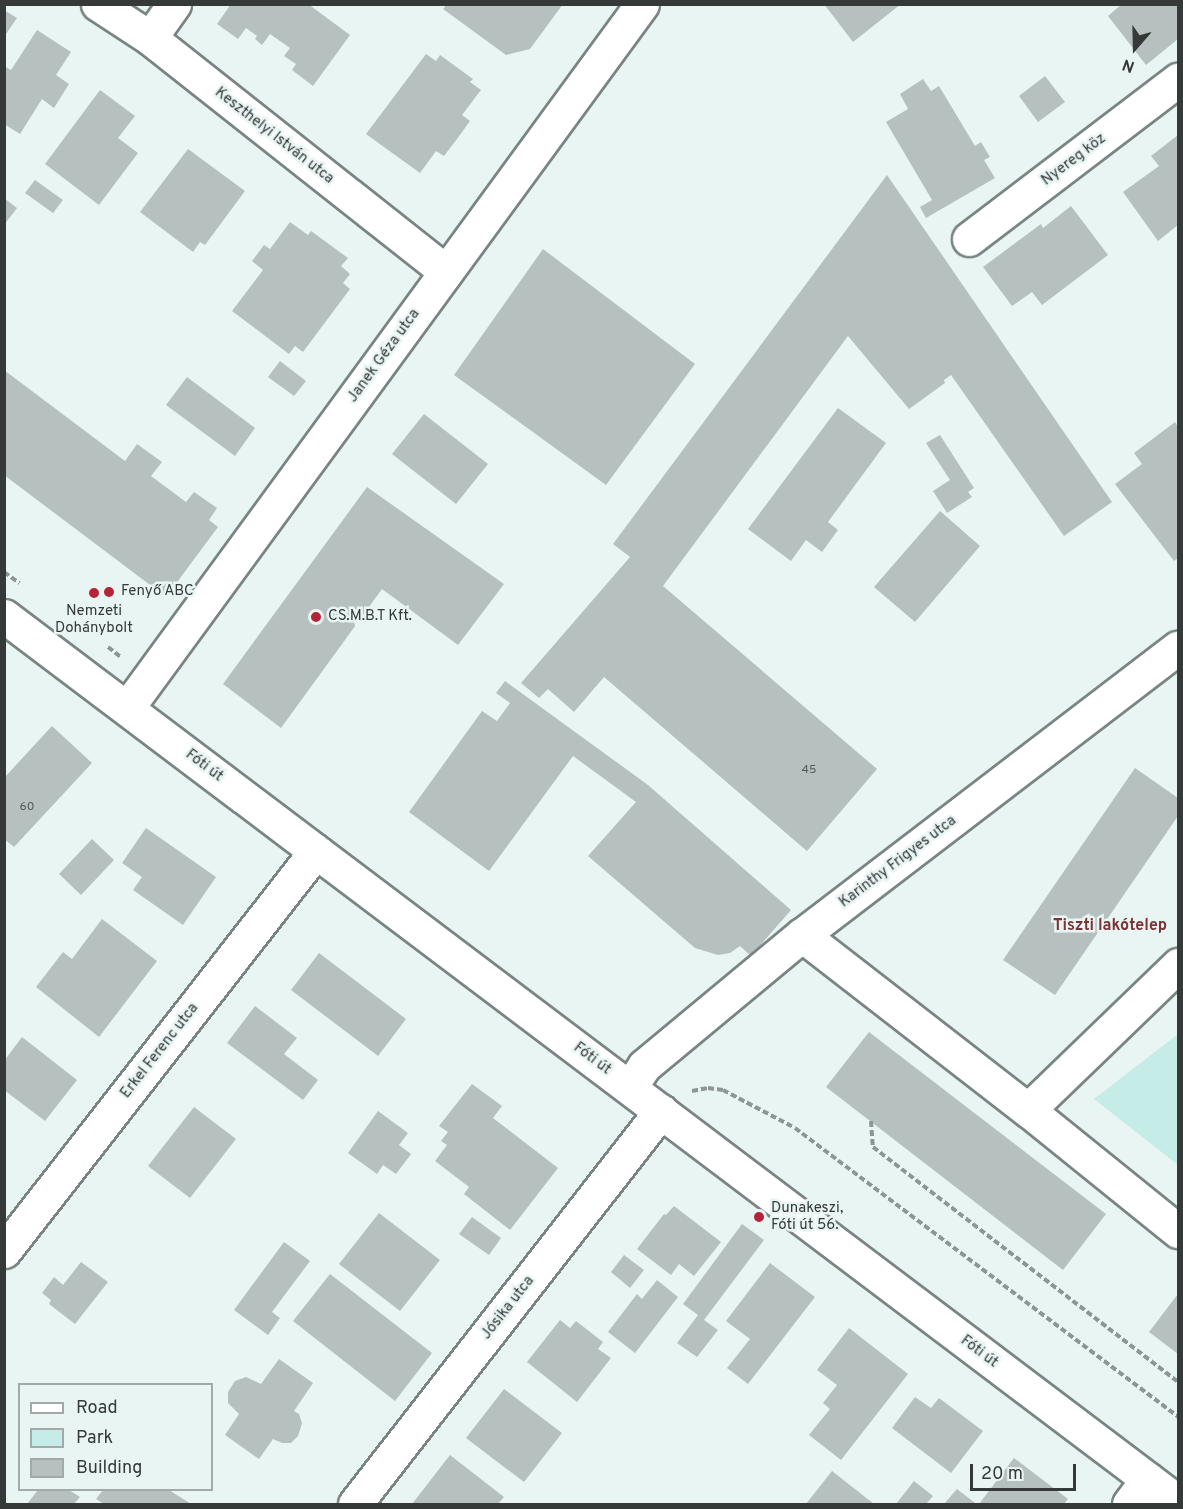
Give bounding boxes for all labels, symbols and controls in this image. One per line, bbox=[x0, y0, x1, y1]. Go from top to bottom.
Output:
north arrow bbox=[1105, 18, 1165, 78]
text: N bbox=[1120, 54, 1138, 76]
street label: Keszthelyi István utca bbox=[211, 84, 337, 188]
street label: Nyereg köz bbox=[1038, 130, 1110, 190]
street label: Janek Géza utca bbox=[344, 306, 424, 406]
place label: Fenyő ABC bbox=[121, 583, 194, 601]
marker: Fenyő ABC bbox=[102, 585, 116, 599]
marker: Nemzeti Dohánybolt bbox=[87, 586, 101, 600]
place label: Nemzeti Dohánybolt bbox=[55, 602, 133, 637]
place label: CS.M.B.T Kft. bbox=[328, 608, 413, 626]
marker: CS.M.B.T Kft. bbox=[309, 610, 323, 624]
street label: Fóti út bbox=[182, 746, 226, 786]
house number: 45 bbox=[802, 764, 816, 778]
house number: 60 bbox=[20, 801, 34, 815]
street label: Karinthy Frigyes utca bbox=[836, 812, 960, 912]
district label: Tiszti lakótelep bbox=[1053, 916, 1167, 936]
street label: Erkel Ferenc utca bbox=[117, 1000, 203, 1102]
street label: Fóti út bbox=[570, 1039, 614, 1079]
place label: Dunakeszi, Fóti út 56. bbox=[771, 1199, 843, 1234]
marker: Dunakeszi, Fóti út 56. bbox=[752, 1210, 766, 1224]
street label: Jósika utca bbox=[478, 1273, 538, 1343]
street label: Fóti út bbox=[957, 1332, 1001, 1372]
legend bbox=[18, 1383, 213, 1491]
text: Road bbox=[76, 1397, 118, 1420]
text: Park bbox=[76, 1427, 113, 1450]
scale bar bbox=[973, 1452, 1080, 1490]
text: Building bbox=[76, 1457, 142, 1480]
text: 20 m bbox=[981, 1463, 1023, 1486]

